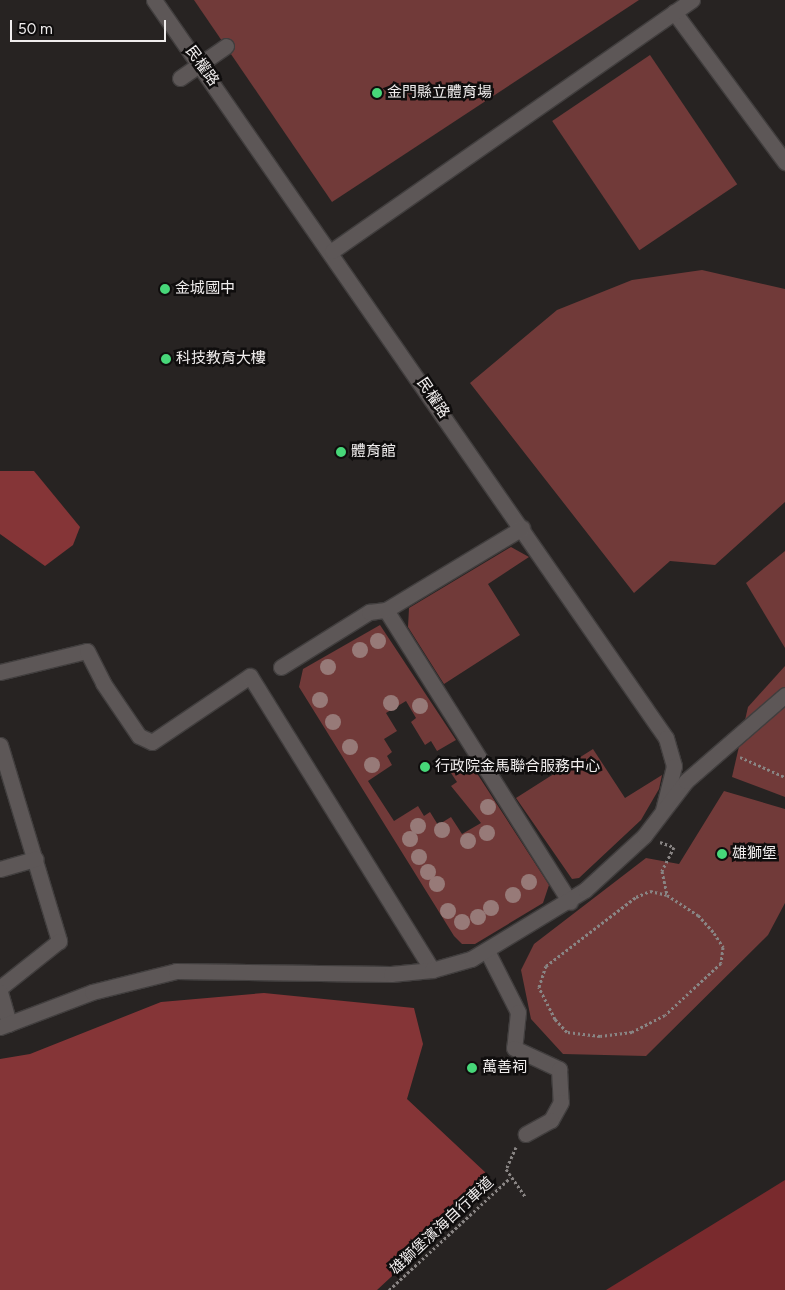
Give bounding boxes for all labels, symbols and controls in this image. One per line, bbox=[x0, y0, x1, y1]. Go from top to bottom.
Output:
scale bar bbox=[12, 10, 169, 42]
text: 50 m bbox=[18, 20, 53, 38]
street label: 民權路 bbox=[181, 43, 223, 89]
place label: 金門縣立體育場 bbox=[387, 84, 492, 102]
marker: 金門縣立體育場 bbox=[371, 87, 383, 99]
place label: 金城國中 bbox=[175, 280, 235, 298]
marker: 金城國中 bbox=[159, 283, 171, 295]
place label: 科技教育大樓 bbox=[176, 350, 266, 368]
marker: 科技教育大樓 bbox=[160, 353, 172, 365]
street label: 民權路 bbox=[413, 374, 453, 422]
place label: 體育館 bbox=[351, 443, 396, 461]
marker: 體育館 bbox=[335, 446, 347, 458]
place label: 行政院金馬聯合服務中心 bbox=[435, 758, 600, 776]
marker: 行政院金馬聯合服務中心 bbox=[419, 761, 431, 773]
place label: 雄獅堡 bbox=[732, 845, 777, 863]
marker: 雄獅堡 bbox=[716, 848, 728, 860]
place label: 萬善祠 bbox=[482, 1059, 527, 1077]
marker: 萬善祠 bbox=[466, 1062, 478, 1074]
street label: 雄獅堡濱海自行車道 bbox=[386, 1173, 498, 1279]

